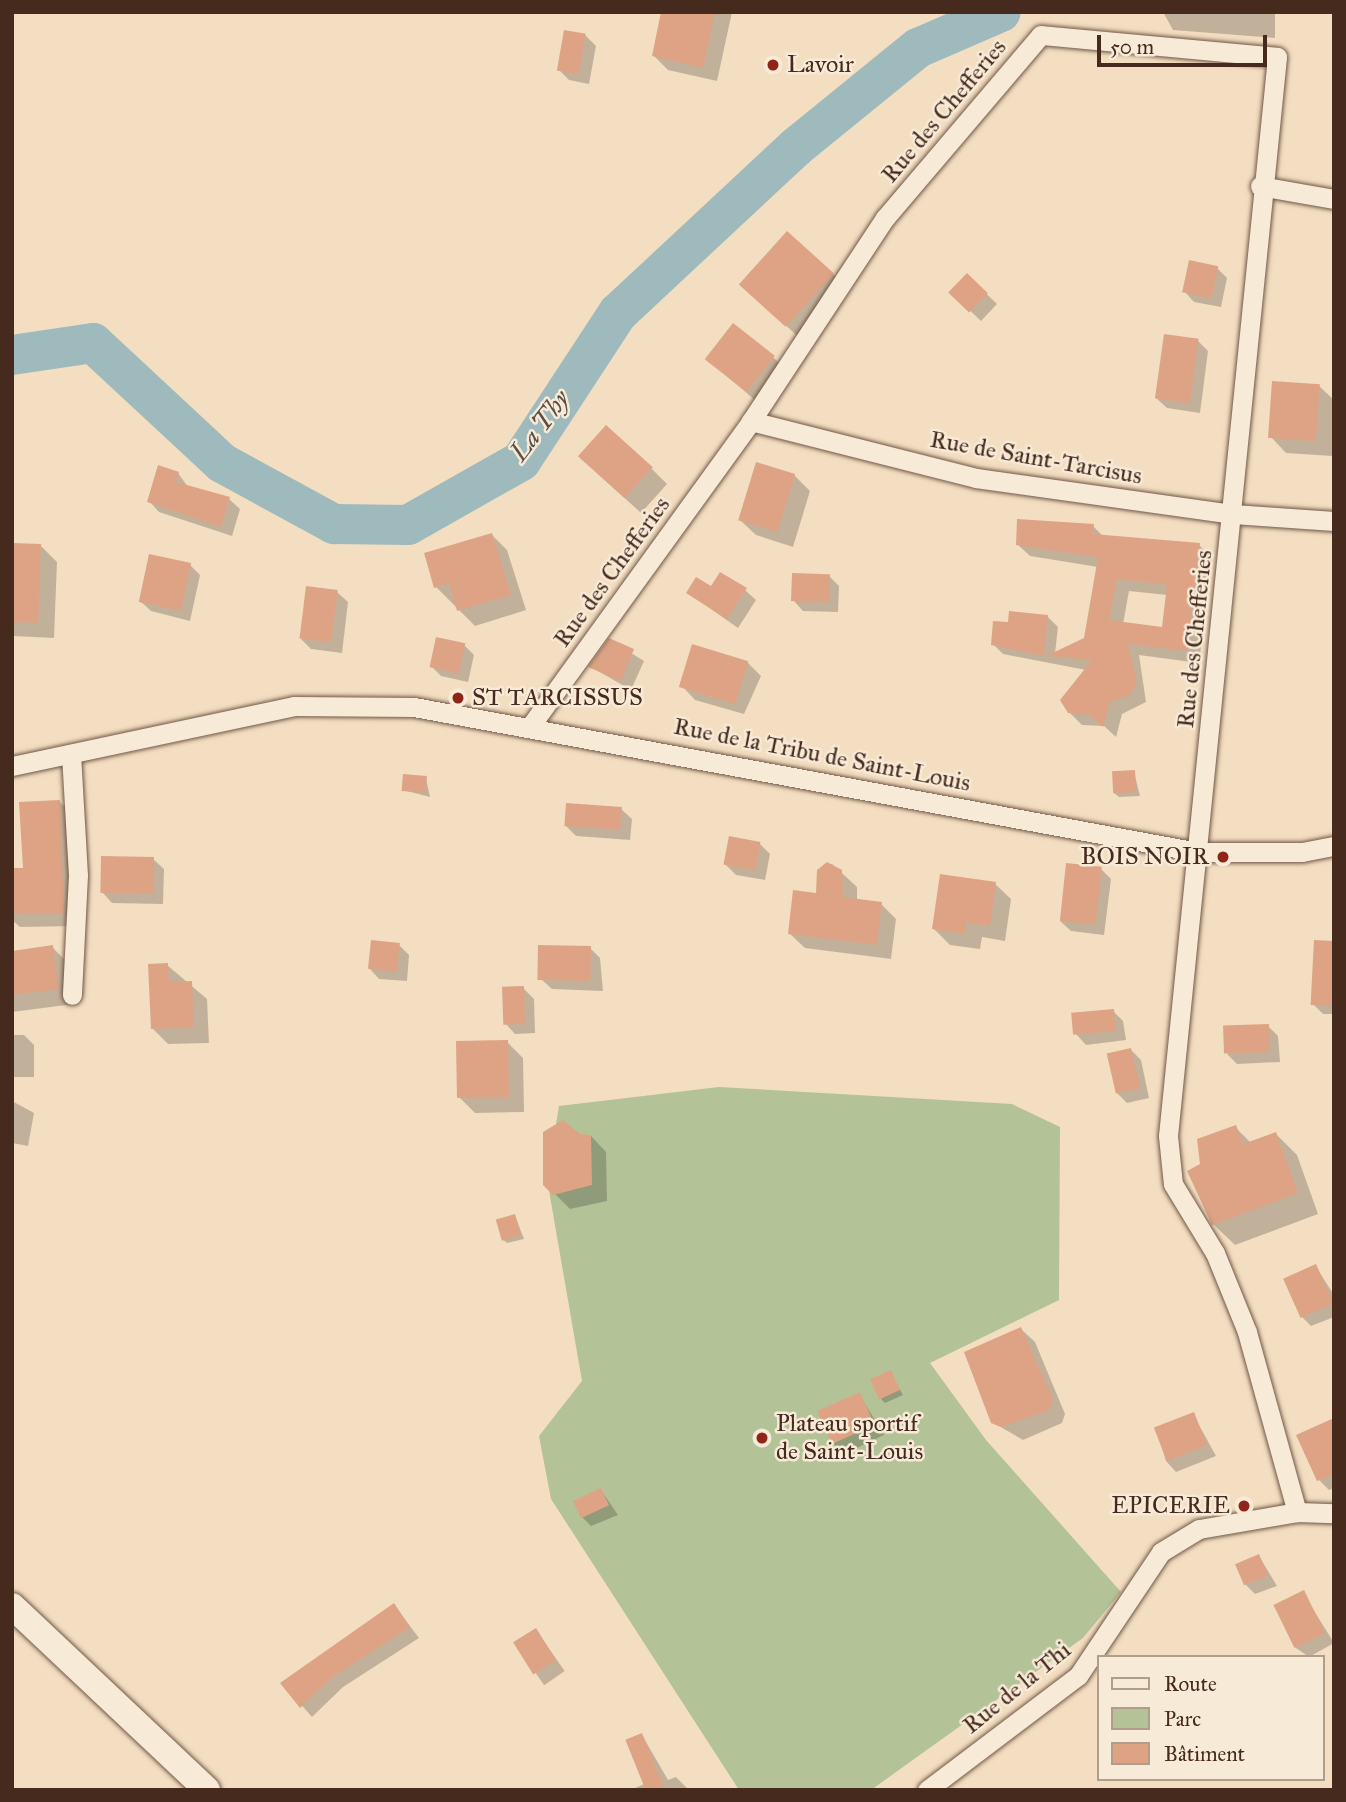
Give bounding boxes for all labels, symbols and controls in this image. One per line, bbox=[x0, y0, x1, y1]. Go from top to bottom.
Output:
scale bar bbox=[1101, 21, 1271, 65]
street label: Rue des Chefferies bbox=[876, 33, 1012, 189]
text: 50 m bbox=[1110, 34, 1154, 60]
place label: Lavoir bbox=[787, 51, 854, 79]
marker: Lavoir bbox=[765, 57, 781, 73]
water label: La Thy bbox=[503, 385, 577, 467]
street label: Rue de Saint-Tarcisus bbox=[928, 425, 1144, 491]
street label: Rue des Chefferies bbox=[548, 491, 676, 653]
street label: Rue des Chefferies bbox=[1171, 549, 1219, 729]
place label: ST TARCISSUS bbox=[472, 684, 643, 712]
marker: ST TARCISSUS bbox=[450, 690, 466, 706]
street label: Rue de la Tribu de Saint-Louis bbox=[671, 712, 973, 798]
place label: BOIS NOIR bbox=[1081, 843, 1209, 871]
marker: BOIS NOIR bbox=[1215, 849, 1231, 865]
place label: Plateau sportif de Saint-Louis bbox=[776, 1410, 923, 1466]
marker: Plateau sportif de Saint-Louis bbox=[754, 1430, 770, 1446]
place label: EPICERIE bbox=[1111, 1492, 1230, 1520]
marker: EPICERIE bbox=[1236, 1498, 1252, 1514]
street label: Rue de la Thi bbox=[957, 1636, 1077, 1740]
legend bbox=[1098, 1655, 1325, 1781]
text: Route bbox=[1164, 1671, 1217, 1697]
text: Parc bbox=[1164, 1706, 1201, 1732]
text: Bâtiment bbox=[1164, 1741, 1245, 1767]

